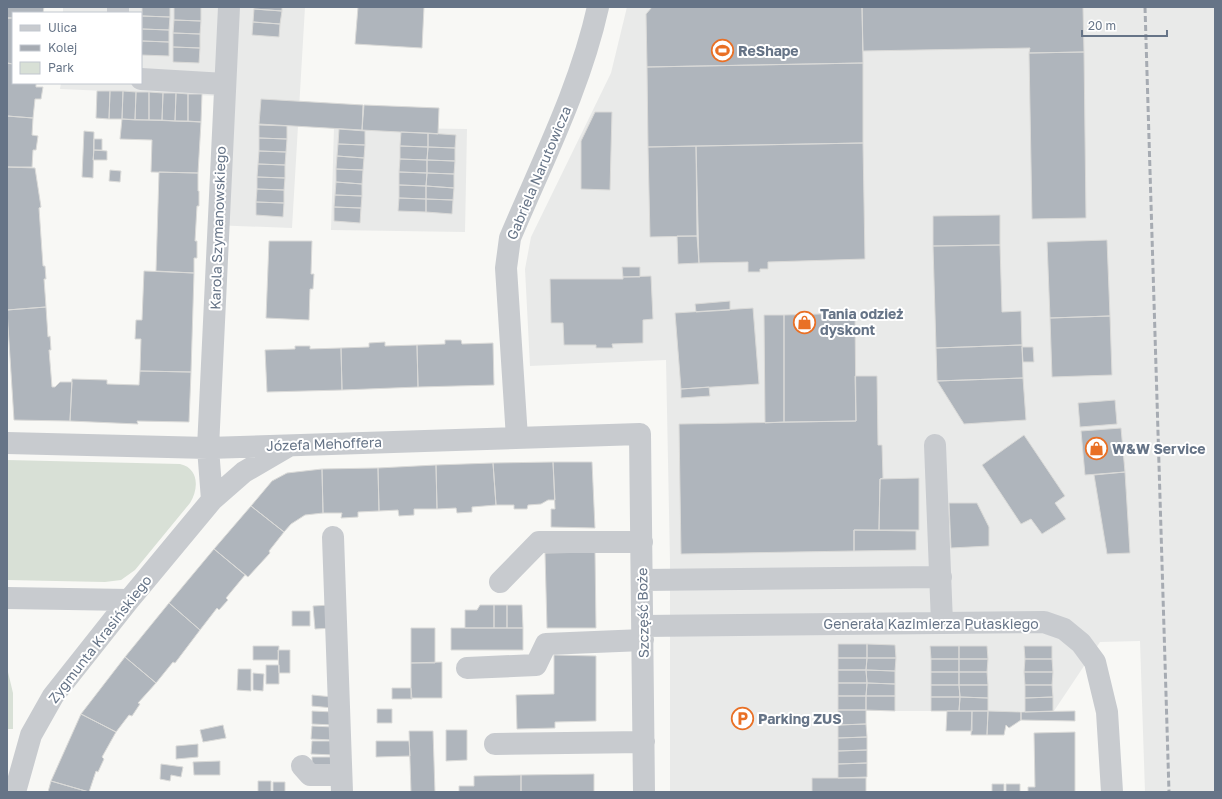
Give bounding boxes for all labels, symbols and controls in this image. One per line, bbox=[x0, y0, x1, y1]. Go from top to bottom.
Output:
legend bbox=[12, 12, 142, 84]
scale bar bbox=[1082, 12, 1167, 38]
text: 20 m bbox=[1088, 18, 1116, 33]
text: Ulica bbox=[48, 20, 77, 35]
sports icon: ReShape bbox=[710, 38, 736, 64]
text: Kolej bbox=[48, 40, 77, 55]
place label: ReShape bbox=[738, 42, 799, 59]
text: Park bbox=[48, 60, 74, 75]
street label: Gabriela Narutowicza bbox=[503, 103, 574, 242]
street label: Karola Szymanowskiego bbox=[206, 146, 229, 310]
place label: Tania odzież dyskont bbox=[820, 305, 903, 338]
shop icon: Tania odzież dyskont bbox=[791, 309, 817, 335]
street label: Józefa Mehoffera bbox=[266, 433, 382, 454]
shop icon: W&W Service bbox=[1083, 436, 1109, 462]
place label: W&W Service bbox=[1112, 440, 1205, 457]
street label: Szczęść Boże bbox=[633, 568, 652, 658]
street label: Zygmunta Krasińskiego bbox=[44, 571, 155, 706]
street label: Generała Kazimierza Pułaskiego bbox=[823, 615, 1039, 632]
parking icon: Parking ZUS bbox=[730, 706, 756, 732]
place label: Parking ZUS bbox=[758, 710, 842, 727]

